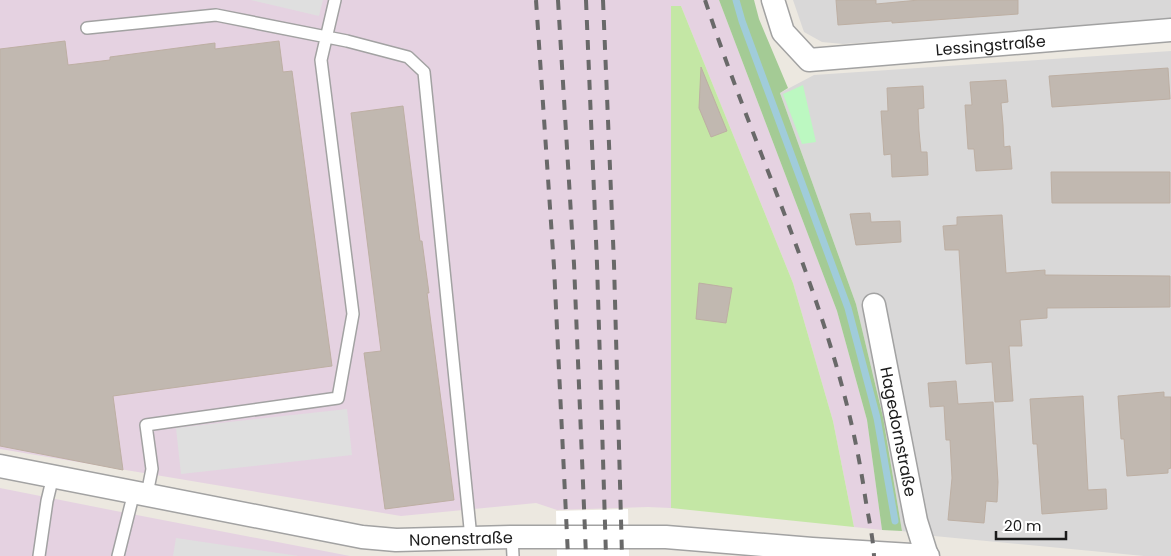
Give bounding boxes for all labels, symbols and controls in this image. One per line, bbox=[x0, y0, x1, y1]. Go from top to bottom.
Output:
street label: Lessingstraße bbox=[935, 29, 1047, 61]
street label: Hagedornstraße bbox=[874, 365, 922, 499]
scale bar bbox=[996, 508, 1066, 540]
text: 20 m bbox=[1004, 515, 1042, 536]
street label: Nonenstraße bbox=[409, 526, 513, 552]

